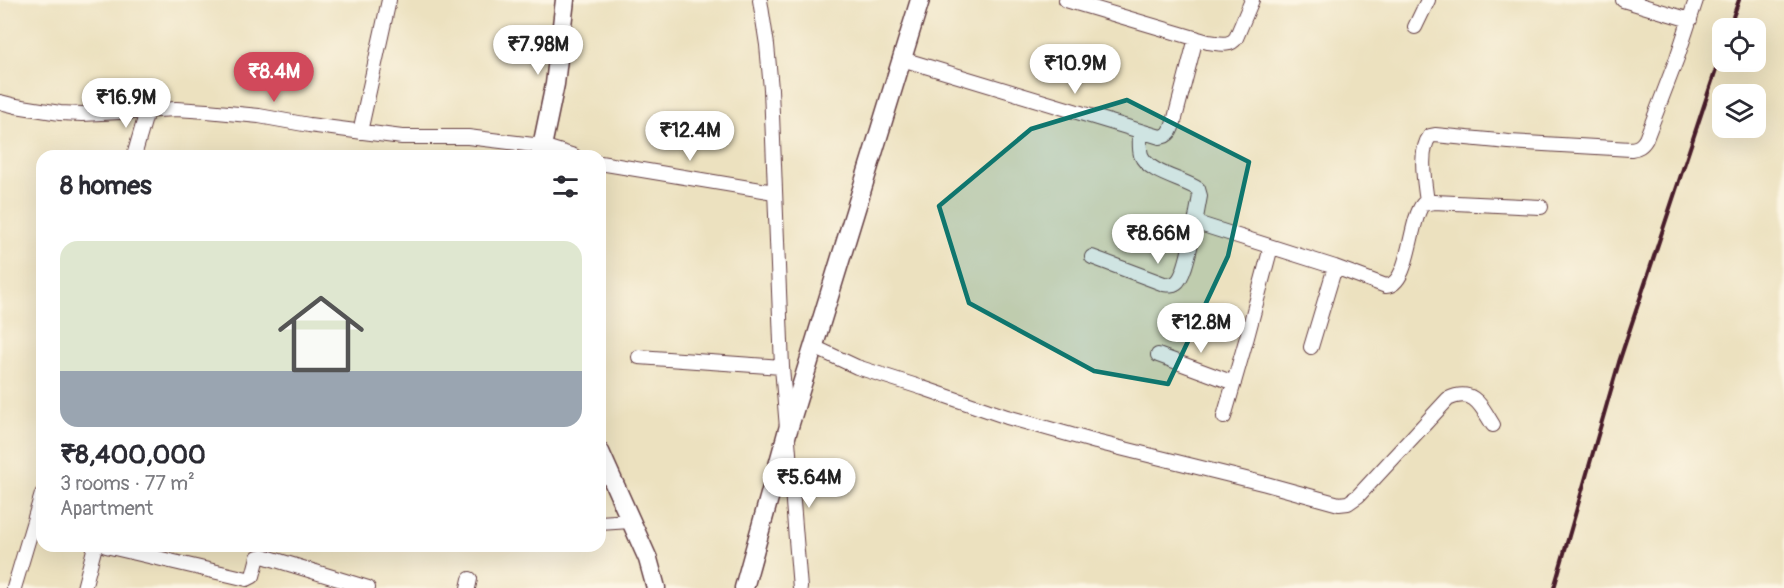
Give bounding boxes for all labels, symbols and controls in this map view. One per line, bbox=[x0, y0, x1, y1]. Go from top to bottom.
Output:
map controls bbox=[1712, 18, 1766, 138]
button: locate bbox=[1712, 18, 1766, 72]
pin: ₹7.98M bbox=[489, 25, 587, 76]
text: ₹7.98M bbox=[507, 32, 569, 57]
pin: ₹10.9M bbox=[1026, 44, 1124, 95]
text: ₹10.9M bbox=[1044, 51, 1106, 76]
pin: ₹8.4M bbox=[232, 52, 316, 103]
text: ₹8.4M bbox=[248, 59, 300, 84]
pin: ₹16.9M bbox=[77, 78, 175, 129]
button: layers bbox=[1712, 84, 1766, 138]
text: ₹16.9M bbox=[96, 85, 156, 110]
pin: ₹12.4M bbox=[641, 111, 739, 162]
text: ₹12.4M bbox=[659, 118, 721, 143]
text: 8 homes bbox=[60, 170, 152, 202]
icon: filters bbox=[549, 170, 582, 203]
pin: ₹8.66M bbox=[1109, 214, 1207, 265]
text: ₹8.66M bbox=[1126, 221, 1190, 246]
icon: home bbox=[267, 280, 375, 388]
pin: ₹12.8M bbox=[1152, 303, 1250, 354]
text: ₹12.8M bbox=[1171, 310, 1231, 335]
text: ₹8,400,000 bbox=[60, 439, 206, 471]
pin: ₹5.64M bbox=[760, 458, 858, 509]
text: ₹5.64M bbox=[777, 465, 841, 490]
text: 3 rooms · 77 m² bbox=[60, 471, 195, 496]
text: Apartment bbox=[60, 496, 153, 521]

